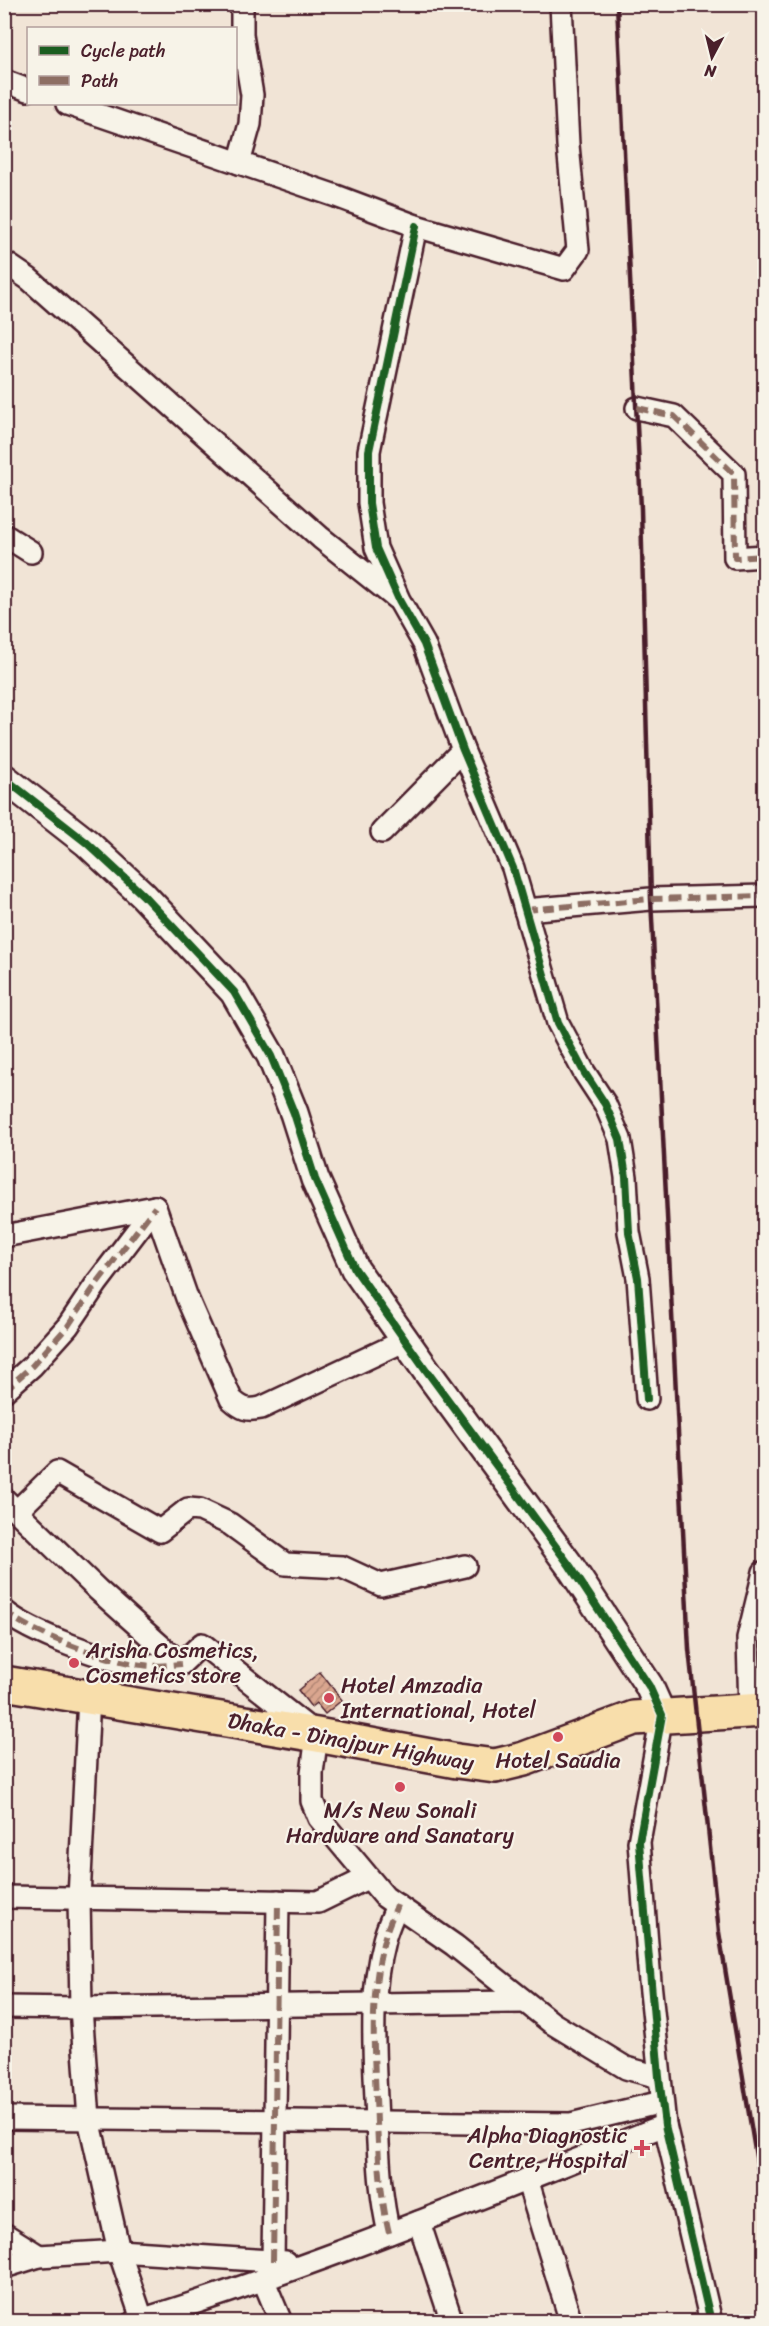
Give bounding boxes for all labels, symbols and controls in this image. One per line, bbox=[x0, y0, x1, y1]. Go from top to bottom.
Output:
legend bbox=[27, 27, 237, 105]
north arrow bbox=[682, 27, 742, 87]
text: Cycle path bbox=[81, 35, 165, 67]
text: N bbox=[702, 56, 718, 87]
text: Path bbox=[81, 65, 118, 97]
place label: Arisha Cosmetics, Cosmetics store bbox=[85, 1631, 259, 1695]
marker: Arisha Cosmetics, Cosmetics store bbox=[67, 1656, 81, 1670]
place label: Hotel Amzadia International, Hotel bbox=[340, 1666, 537, 1730]
marker: Hotel Amzadia International, Hotel bbox=[322, 1691, 336, 1705]
street label: Dhaka - Dinajpur Highway bbox=[225, 1701, 478, 1782]
marker: Hotel Saudia bbox=[551, 1730, 565, 1744]
place label: Hotel Saudia bbox=[495, 1741, 621, 1780]
marker: M/s New Sonali Hardware and Sanatary bbox=[393, 1780, 407, 1794]
place label: M/s New Sonali Hardware and Sanatary bbox=[286, 1791, 515, 1855]
place label: Alpha Diagnostic Centre, Hospital bbox=[466, 2116, 629, 2180]
marker: Alpha Diagnostic Centre, Hospital bbox=[633, 2139, 651, 2157]

